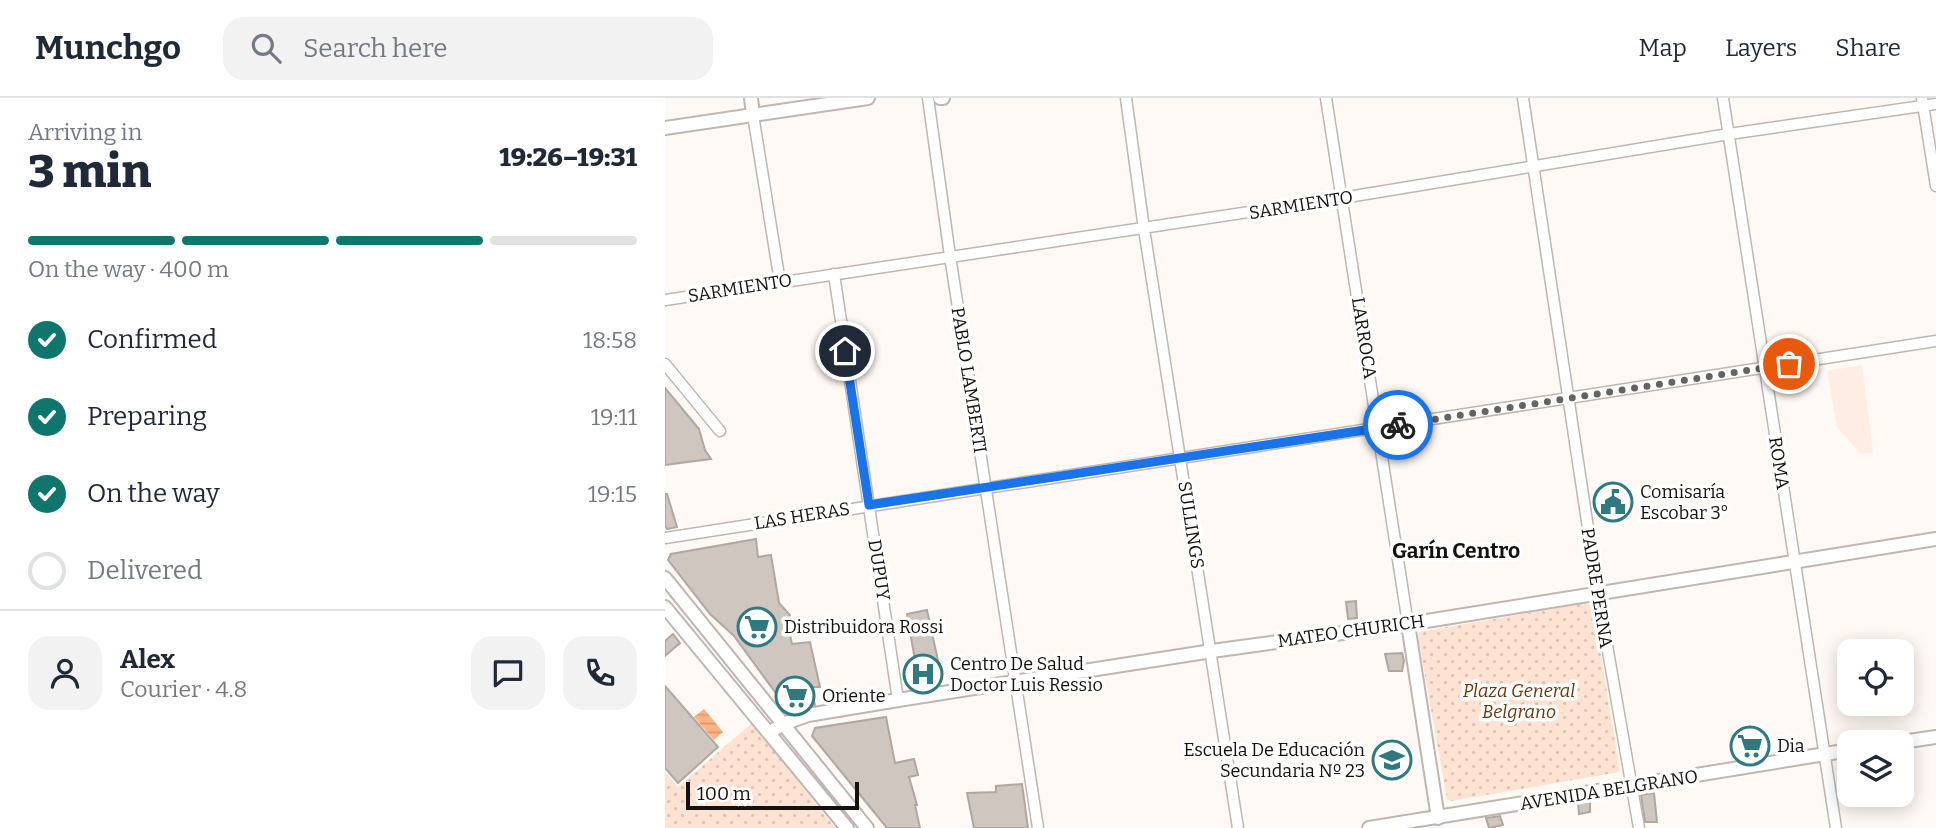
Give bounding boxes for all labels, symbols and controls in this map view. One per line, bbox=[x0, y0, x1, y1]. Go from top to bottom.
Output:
search box bbox=[223, 17, 713, 80]
text: Munchgo bbox=[35, 28, 181, 68]
icon: search bbox=[247, 29, 285, 67]
text: Search here bbox=[303, 33, 447, 64]
text: Map bbox=[1639, 34, 1687, 62]
text: Layers bbox=[1725, 34, 1797, 62]
text: Share bbox=[1835, 34, 1901, 62]
text: Arriving in bbox=[28, 118, 142, 146]
text: 19:26–19:31 bbox=[499, 142, 637, 173]
text: 3 min bbox=[28, 144, 151, 199]
street label: SARMIENTO bbox=[1247, 186, 1355, 224]
text: On the way · 400 m bbox=[28, 255, 229, 283]
street label: SARMIENTO bbox=[686, 269, 794, 307]
street label: LARROCA bbox=[1347, 296, 1381, 381]
street label: PABLO LAMBERTI bbox=[947, 305, 991, 455]
icon: check bbox=[28, 321, 66, 359]
pin bbox=[815, 321, 875, 381]
text: Confirmed bbox=[87, 324, 217, 355]
text: 18:58 bbox=[583, 326, 637, 354]
icon: home bbox=[826, 332, 864, 370]
pin bbox=[1759, 334, 1819, 394]
icon: bag bbox=[1770, 345, 1808, 383]
courier bbox=[1363, 390, 1433, 460]
icon: check bbox=[28, 398, 66, 436]
text: Preparing bbox=[87, 401, 207, 432]
text: 19:11 bbox=[591, 403, 637, 431]
icon: bike bbox=[1379, 406, 1417, 444]
street label: ROMA bbox=[1764, 435, 1794, 491]
icon: check bbox=[28, 475, 66, 513]
text: On the way bbox=[87, 478, 220, 509]
street label: SULLINGS bbox=[1173, 479, 1209, 571]
text: 19:15 bbox=[588, 480, 637, 508]
public building icon: Comisaría Escobar 3° bbox=[1592, 481, 1634, 523]
place label: Comisaría Escobar 3° bbox=[1640, 481, 1729, 524]
street label: LAS HERAS bbox=[753, 498, 851, 534]
street label: PADRE PERNA bbox=[1577, 526, 1617, 650]
street label: DUPUY bbox=[863, 538, 895, 603]
district label: Garín Centro bbox=[1392, 538, 1520, 564]
text: Delivered bbox=[87, 555, 202, 586]
supermarket icon: Distribuidora Rossi bbox=[736, 606, 778, 648]
street label: MATEO CHURICH bbox=[1276, 610, 1426, 652]
place label: Distribuidora Rossi bbox=[784, 616, 943, 638]
button: person bbox=[28, 636, 102, 710]
button: chat bbox=[471, 636, 545, 710]
button: phone bbox=[563, 636, 637, 710]
map controls bbox=[1837, 639, 1914, 807]
button: locate bbox=[1837, 639, 1914, 716]
text: Alex bbox=[120, 644, 175, 675]
hospital icon: Centro De Salud Doctor Luis Ressio bbox=[902, 653, 944, 695]
place label: Centro De Salud Doctor Luis Ressio bbox=[950, 653, 1103, 696]
text: Courier · 4.8 bbox=[120, 675, 247, 703]
supermarket icon: Oriente bbox=[774, 675, 816, 717]
park label: Plaza General Belgrano bbox=[1463, 680, 1575, 723]
place label: Oriente bbox=[822, 685, 886, 707]
supermarket icon: Dia bbox=[1729, 725, 1771, 767]
button: layers bbox=[1837, 730, 1914, 807]
place label: Dia bbox=[1777, 735, 1805, 757]
place label: Escuela De Educación Secundaria Nº 23 bbox=[1183, 739, 1366, 782]
school or university icon: Escuela De Educación Secundaria Nº 23 bbox=[1371, 739, 1413, 781]
street label: AVENIDA BELGRANO bbox=[1518, 765, 1700, 815]
scale bar bbox=[686, 779, 859, 811]
text: 100 m bbox=[697, 782, 751, 805]

